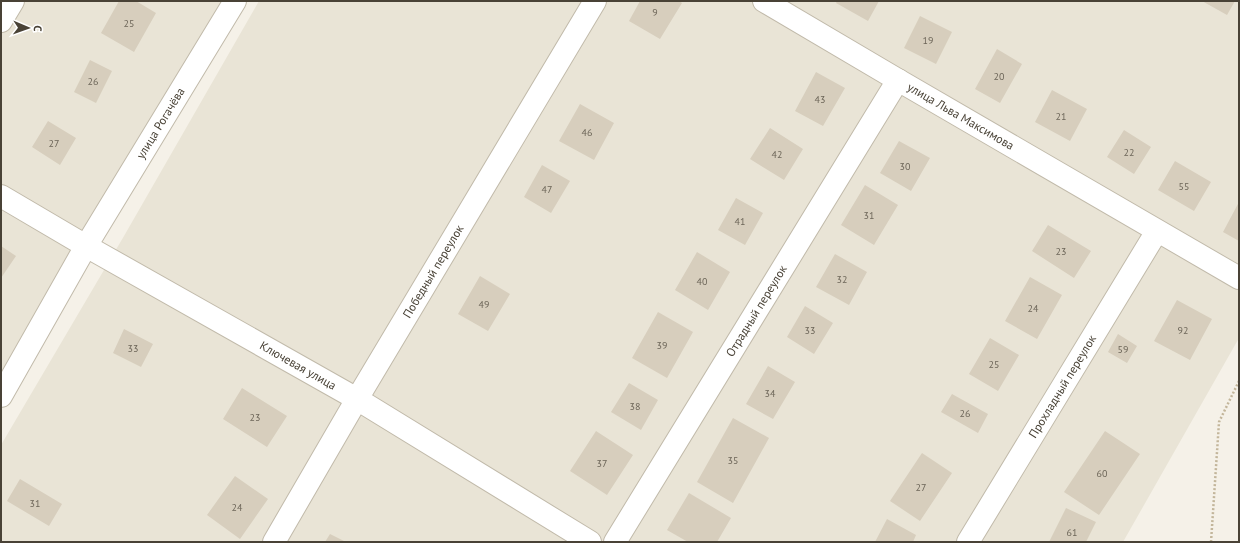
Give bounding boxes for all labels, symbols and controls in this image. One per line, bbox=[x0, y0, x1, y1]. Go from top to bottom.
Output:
house number: 9 bbox=[652, 6, 658, 19]
north arrow bbox=[8, 8, 48, 48]
house number: 25 bbox=[124, 17, 134, 30]
text: С bbox=[31, 25, 45, 32]
house number: 19 bbox=[923, 34, 933, 47]
house number: 20 bbox=[994, 70, 1005, 83]
house number: 26 bbox=[88, 75, 98, 88]
street label: улица Льва Максимова bbox=[905, 79, 1017, 153]
street label: улица Рогачёва bbox=[133, 85, 188, 161]
house number: 43 bbox=[815, 93, 825, 106]
house number: 21 bbox=[1056, 110, 1066, 123]
house number: 46 bbox=[582, 126, 592, 139]
house number: 27 bbox=[49, 137, 59, 150]
house number: 22 bbox=[1124, 146, 1134, 159]
house number: 42 bbox=[772, 148, 782, 161]
house number: 30 bbox=[900, 160, 911, 173]
house number: 55 bbox=[1179, 180, 1189, 193]
house number: 47 bbox=[542, 183, 552, 196]
house number: 31 bbox=[864, 209, 874, 222]
house number: 41 bbox=[735, 215, 745, 228]
street label: Победный переулок bbox=[399, 222, 467, 320]
house number: 23 bbox=[1056, 245, 1066, 258]
street label: Отрадный переулок bbox=[722, 262, 790, 359]
house number: 32 bbox=[837, 273, 847, 286]
house number: 40 bbox=[697, 275, 708, 288]
house number: 49 bbox=[479, 298, 489, 311]
house number: 24 bbox=[1028, 302, 1039, 315]
house number: 33 bbox=[805, 324, 815, 337]
house number: 92 bbox=[1178, 324, 1188, 337]
street label: Прохладный переулок bbox=[1025, 332, 1099, 441]
street label: Ключевая улица bbox=[257, 338, 339, 393]
house number: 39 bbox=[657, 339, 667, 352]
house number: 33 bbox=[128, 342, 138, 355]
house number: 59 bbox=[1118, 343, 1128, 356]
house number: 25 bbox=[989, 358, 999, 371]
house number: 34 bbox=[765, 387, 776, 400]
house number: 38 bbox=[630, 400, 640, 413]
house number: 26 bbox=[960, 407, 970, 420]
house number: 23 bbox=[250, 411, 260, 424]
house number: 35 bbox=[728, 454, 738, 467]
house number: 37 bbox=[597, 457, 607, 470]
house number: 60 bbox=[1097, 467, 1108, 480]
house number: 27 bbox=[916, 481, 926, 494]
house number: 31 bbox=[30, 497, 40, 510]
house number: 24 bbox=[232, 501, 243, 514]
house number: 61 bbox=[1067, 526, 1077, 539]

